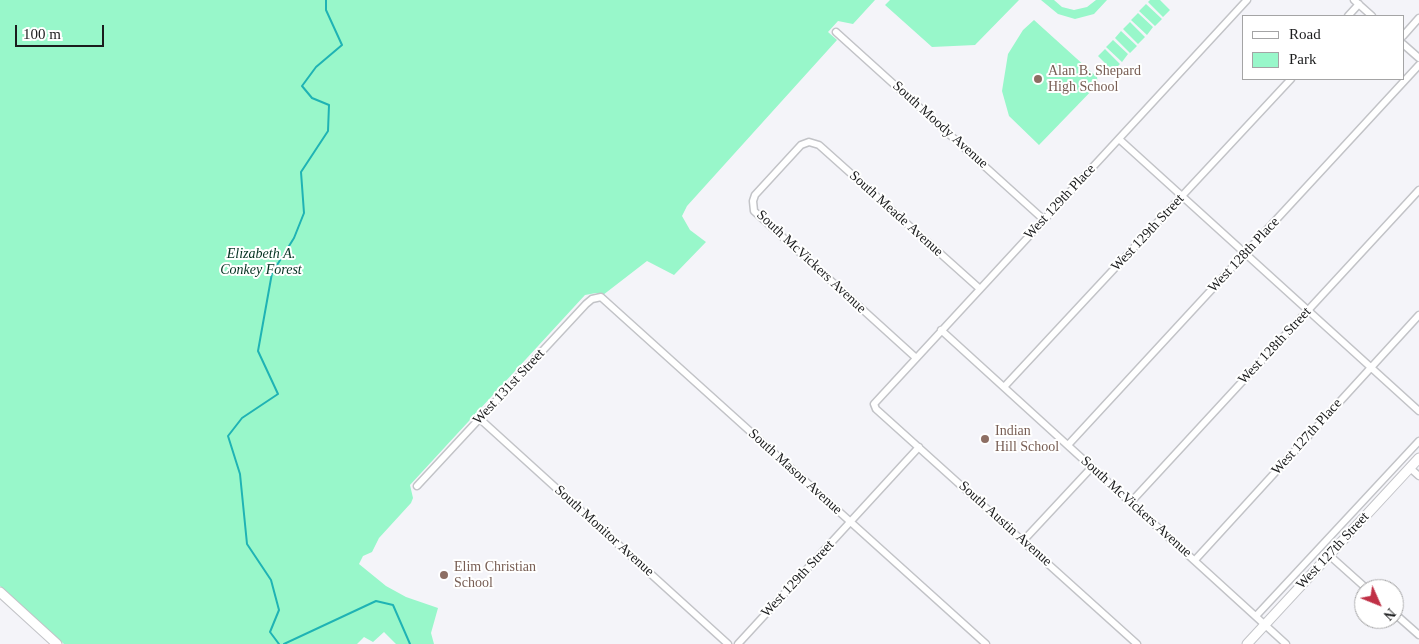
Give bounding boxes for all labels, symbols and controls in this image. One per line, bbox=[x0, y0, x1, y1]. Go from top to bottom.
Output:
scale bar bbox=[18, 15, 106, 47]
legend bbox=[1242, 15, 1404, 80]
text: 100 m bbox=[23, 26, 61, 42]
text: Road bbox=[1289, 26, 1321, 42]
text: Park bbox=[1289, 51, 1317, 67]
place label: Alan B. Shepard High School bbox=[1048, 63, 1141, 95]
marker: Alan B. Shepard High School bbox=[1032, 73, 1044, 85]
street label: South Moody Avenue bbox=[889, 78, 991, 172]
street label: West 129th Place bbox=[1021, 161, 1099, 243]
street label: South Meade Avenue bbox=[846, 168, 946, 260]
street label: West 129th Street bbox=[1108, 191, 1188, 275]
street label: South McVickers Avenue bbox=[753, 207, 869, 317]
street label: West 128th Place bbox=[1205, 214, 1283, 296]
park label: Elizabeth A. Conkey Forest bbox=[220, 246, 302, 278]
street label: West 128th Street bbox=[1235, 304, 1315, 388]
street label: West 131st Street bbox=[470, 346, 548, 428]
street label: West 127th Place bbox=[1268, 395, 1346, 479]
place label: Indian Hill School bbox=[995, 423, 1059, 456]
street label: South Mason Avenue bbox=[745, 426, 845, 518]
marker: Indian Hill School bbox=[979, 433, 991, 445]
street label: South McVickers Avenue bbox=[1077, 453, 1195, 561]
street label: South Austin Avenue bbox=[955, 478, 1055, 570]
street label: South Monitor Avenue bbox=[551, 482, 657, 580]
street label: West 127th Street bbox=[1293, 509, 1373, 593]
street label: West 129th Street bbox=[758, 537, 838, 621]
place label: Elim Christian School bbox=[454, 559, 536, 592]
marker: Elim Christian School bbox=[438, 569, 450, 581]
north arrow bbox=[1354, 579, 1404, 629]
text: N bbox=[1381, 605, 1398, 623]

